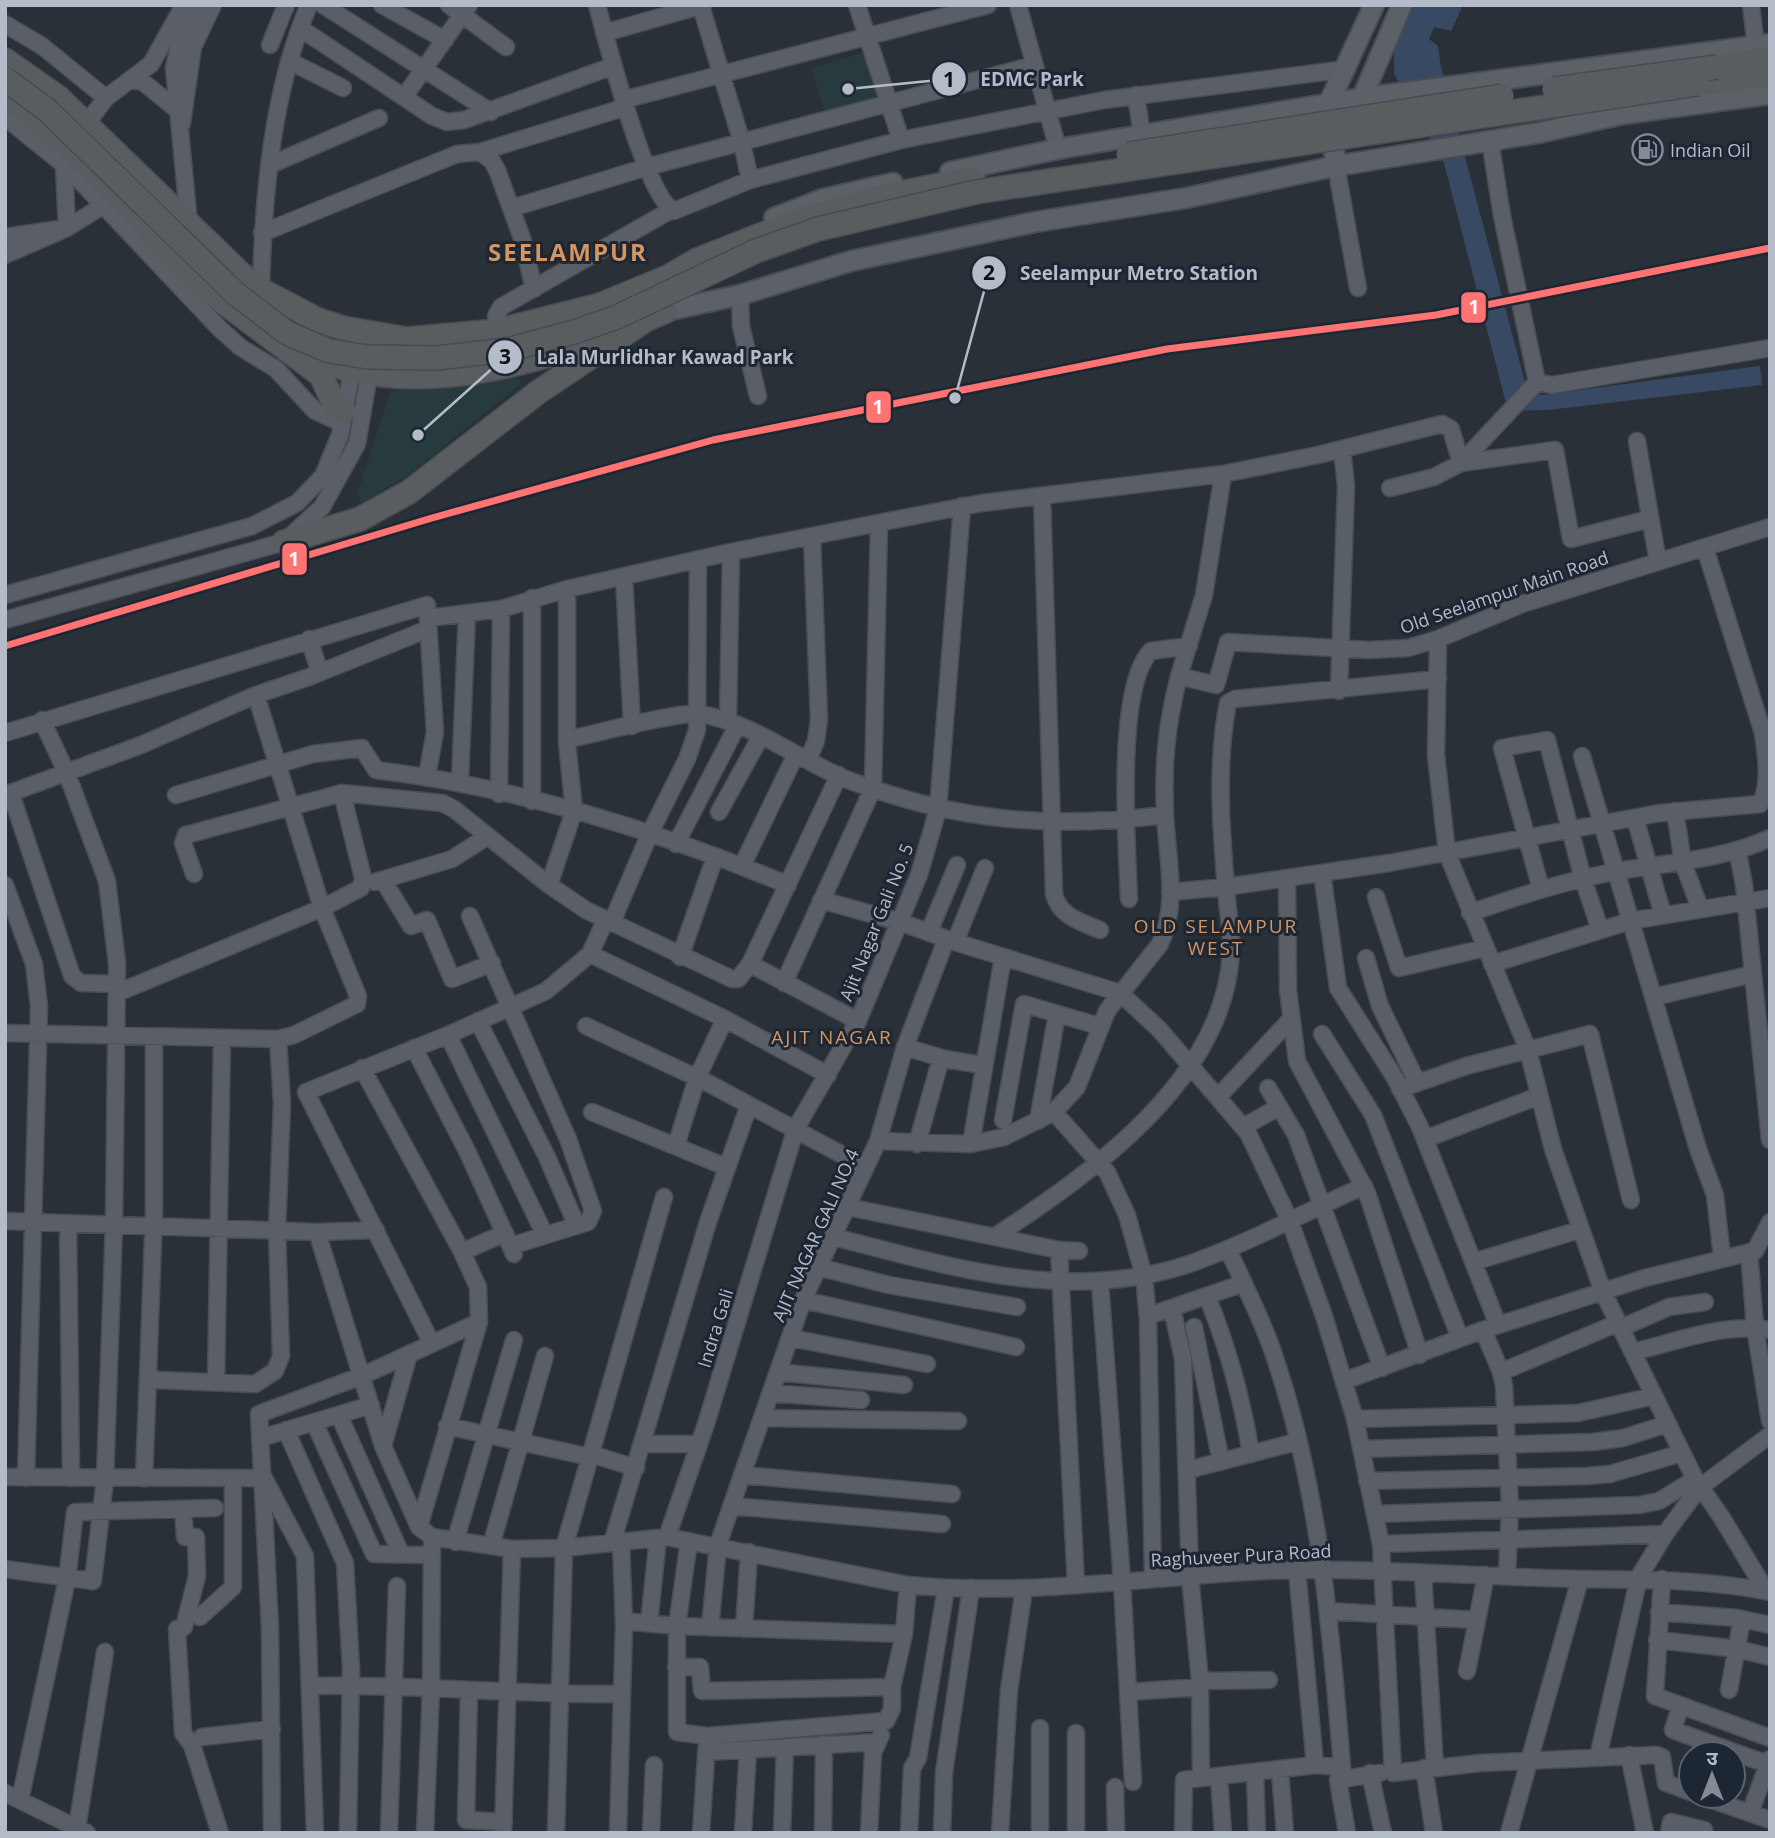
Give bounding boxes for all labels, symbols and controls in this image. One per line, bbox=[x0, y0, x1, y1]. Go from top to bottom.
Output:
callout: EDMC Park bbox=[931, 59, 1098, 99]
text: 1 bbox=[943, 65, 955, 93]
text: EDMC Park bbox=[980, 66, 1084, 92]
fuel station icon: Indian Oil bbox=[1630, 133, 1664, 167]
place label: Indian Oil bbox=[1670, 138, 1750, 162]
district label: SEELAMPUR bbox=[488, 235, 648, 268]
callout: Seelampur Metro Station bbox=[971, 253, 1272, 293]
text: 2 bbox=[983, 258, 995, 286]
text: Seelampur Metro Station bbox=[1020, 260, 1258, 286]
line badge: 1 bbox=[1460, 291, 1487, 324]
text: 1 bbox=[1469, 294, 1479, 320]
callout: Lala Murlidhar Kawad Park bbox=[488, 337, 808, 377]
text: 3 bbox=[499, 342, 511, 370]
text: Lala Murlidhar Kawad Park bbox=[536, 344, 794, 370]
line badge: 1 bbox=[865, 390, 892, 424]
text: 1 bbox=[873, 394, 883, 420]
line badge: 1 bbox=[281, 542, 308, 576]
street label: Old Seelampur Main Road bbox=[1397, 545, 1611, 639]
text: 1 bbox=[289, 546, 299, 572]
street label: Ajit Nagar Gali No. 5 bbox=[833, 840, 919, 1004]
district label: OLD SELAMPUR WEST bbox=[1134, 913, 1298, 961]
district label: AJIT NAGAR bbox=[771, 1024, 893, 1050]
street label: AJIT NAGAR GALI NO.4 bbox=[766, 1145, 864, 1325]
street label: Indra Gali bbox=[692, 1286, 738, 1370]
street label: Raghuveer Pura Road bbox=[1150, 1538, 1332, 1572]
north arrow bbox=[1677, 1740, 1747, 1810]
text: उ bbox=[1706, 1745, 1718, 1771]

